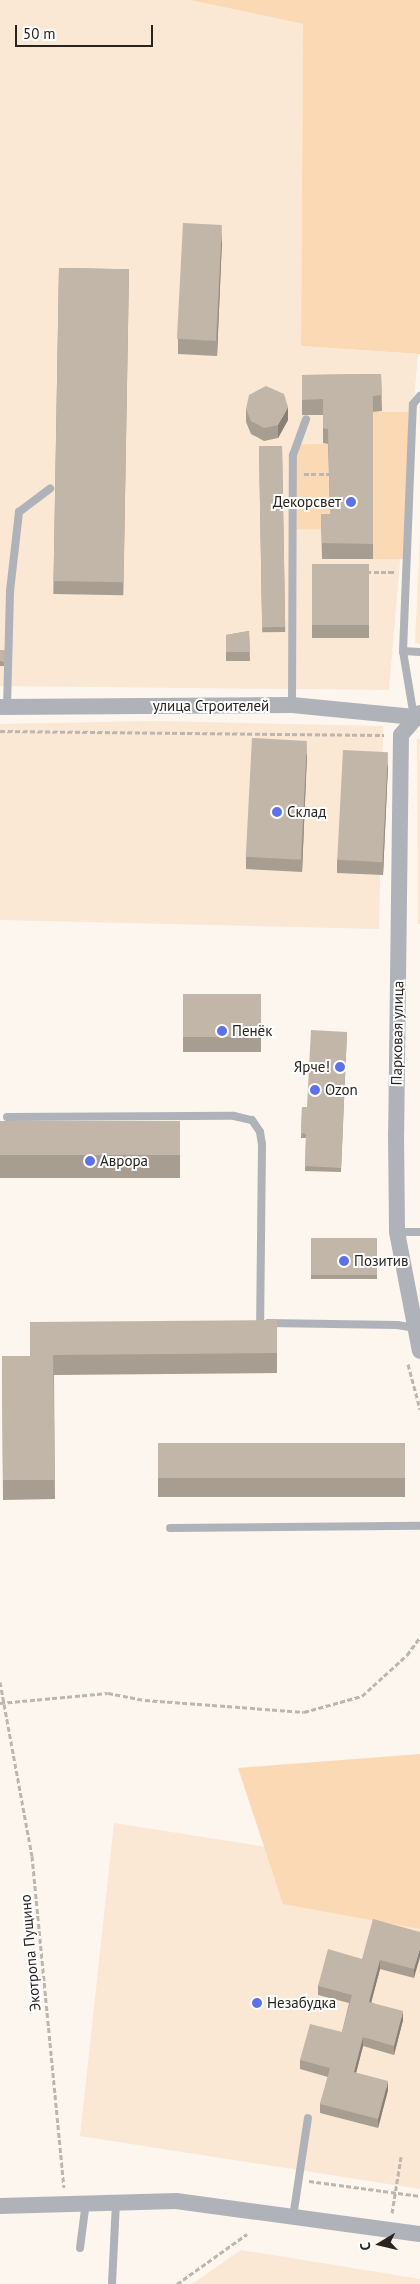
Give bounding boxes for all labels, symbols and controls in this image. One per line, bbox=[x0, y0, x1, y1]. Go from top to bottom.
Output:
scale bar bbox=[18, 15, 155, 47]
text: 50 m bbox=[23, 24, 56, 43]
place label: Декорсвет bbox=[273, 493, 341, 511]
marker: Декорсвет bbox=[345, 496, 357, 508]
street label: улица Строителей bbox=[153, 697, 269, 715]
place label: Склад bbox=[287, 803, 326, 821]
marker: Склад bbox=[271, 806, 283, 818]
street label: Парковая улица bbox=[387, 980, 407, 1086]
place label: Пенёк bbox=[232, 1022, 272, 1040]
marker: Пенёк bbox=[216, 1025, 228, 1037]
place label: Ярче! bbox=[294, 1058, 330, 1076]
marker: Ярче! bbox=[334, 1061, 346, 1073]
place label: Ozon bbox=[325, 1081, 358, 1099]
marker: Ozon bbox=[309, 1084, 321, 1096]
place label: Аврора bbox=[100, 1152, 148, 1170]
marker: Аврора bbox=[84, 1155, 96, 1167]
place label: Позитив bbox=[354, 1252, 408, 1270]
marker: Позитив bbox=[338, 1255, 350, 1267]
street label: Экотропа Пущино bbox=[16, 1894, 44, 2012]
place label: Незабудка bbox=[267, 1994, 336, 2012]
marker: Незабудка bbox=[251, 1997, 263, 2009]
north arrow bbox=[355, 2219, 405, 2269]
text: С bbox=[356, 2241, 375, 2252]

